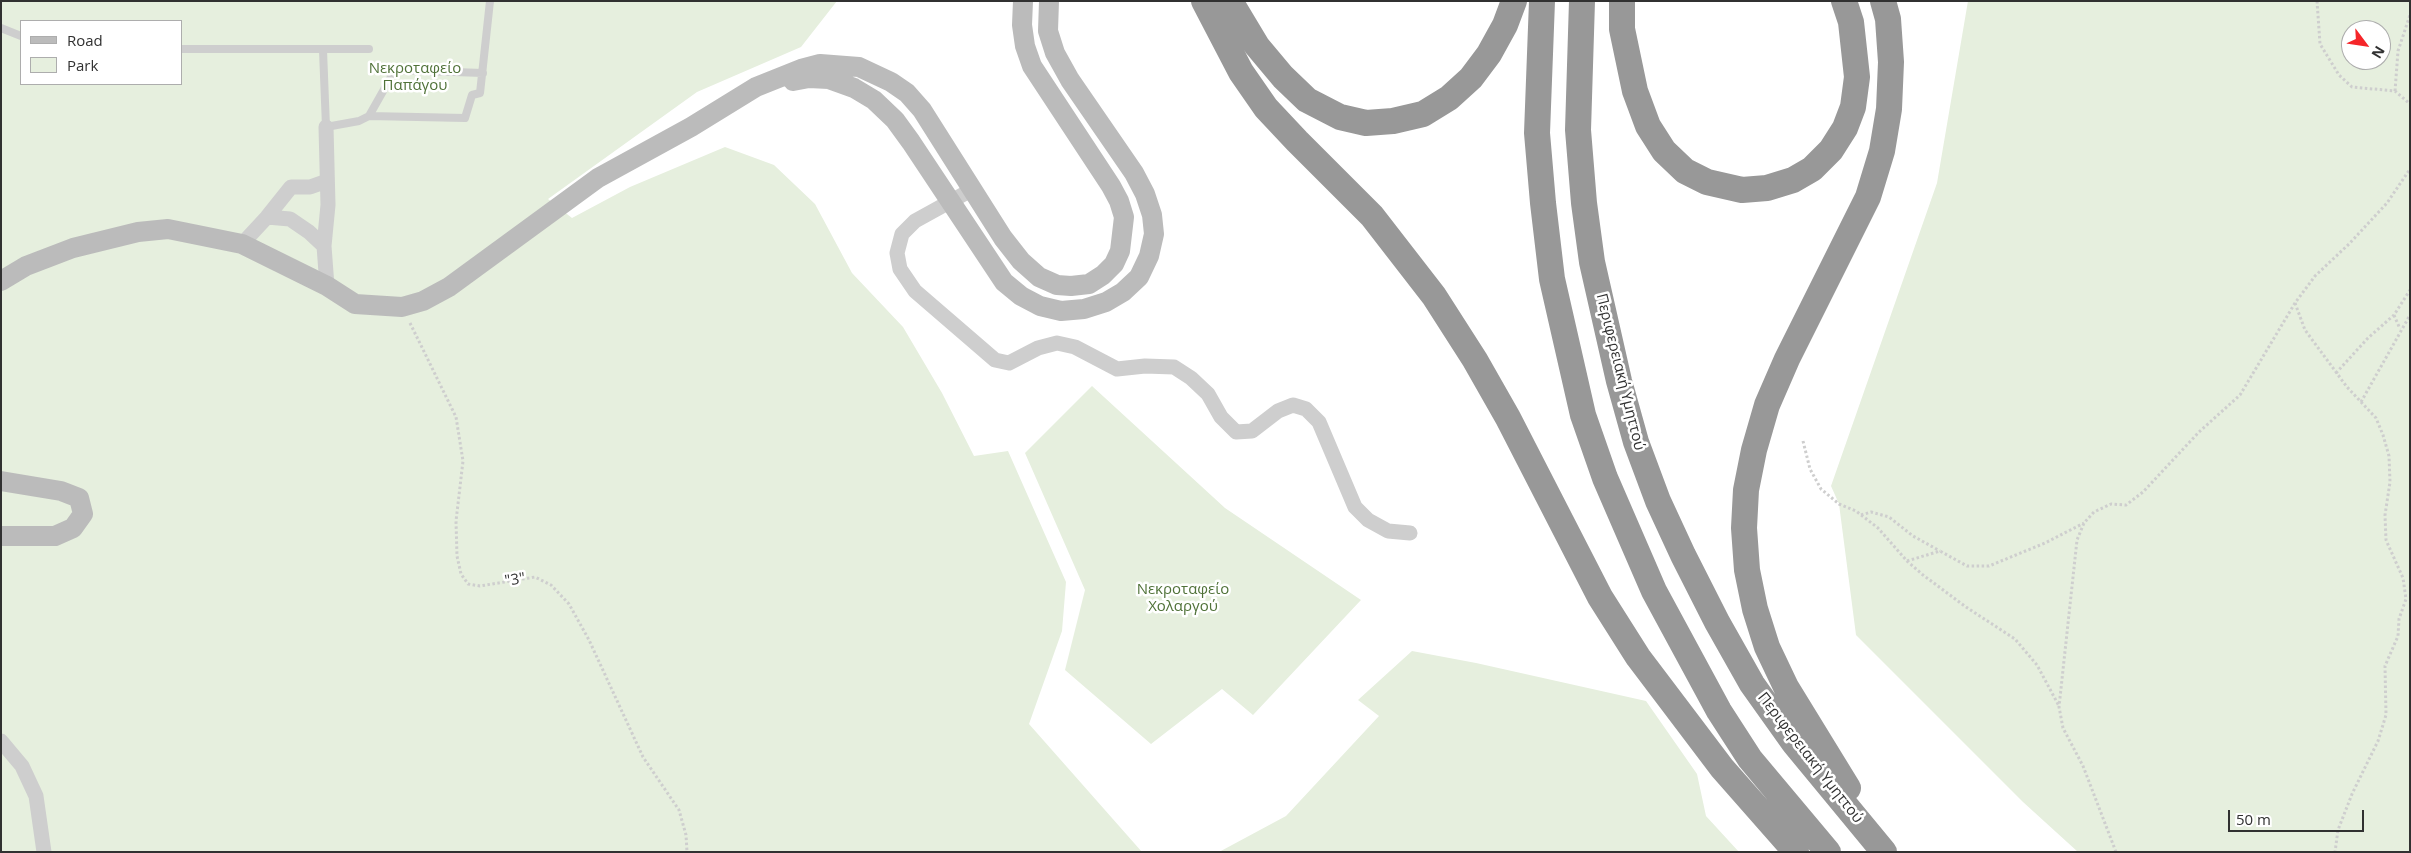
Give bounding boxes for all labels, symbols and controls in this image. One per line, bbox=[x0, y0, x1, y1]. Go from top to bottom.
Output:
legend bbox=[20, 20, 182, 85]
north arrow bbox=[2341, 20, 2391, 70]
text: Road bbox=[67, 30, 103, 50]
text: N bbox=[2367, 43, 2390, 62]
text: Park bbox=[67, 55, 98, 75]
park label: Νεκροταφείο Παπάγου bbox=[369, 60, 461, 95]
street label: Περιφερειακή Υμηττού bbox=[1592, 292, 1648, 452]
street label: "3" bbox=[503, 570, 527, 590]
park label: Νεκροταφείο Χολαργού bbox=[1137, 581, 1229, 616]
street label: Περιφερειακή Υμηττού bbox=[1753, 689, 1867, 827]
scale bar bbox=[2231, 800, 2367, 832]
text: 50 m bbox=[2236, 809, 2271, 829]

